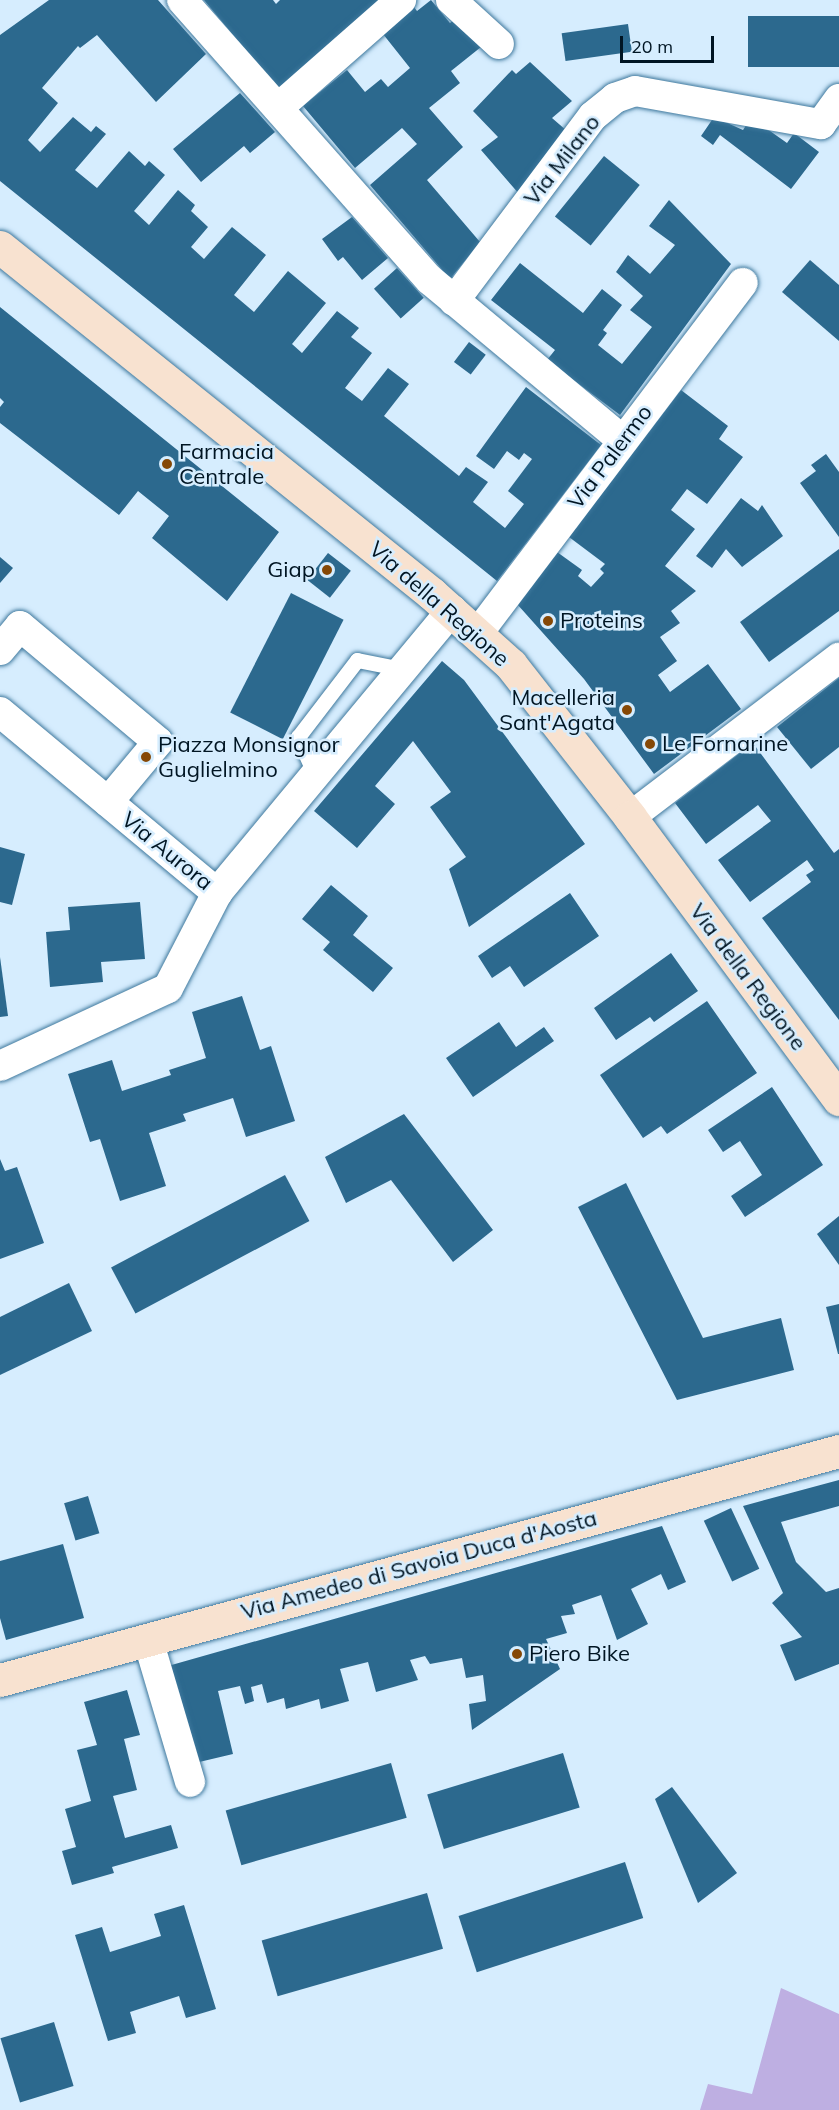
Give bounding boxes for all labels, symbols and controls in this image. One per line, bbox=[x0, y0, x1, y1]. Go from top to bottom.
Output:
scale bar bbox=[623, 24, 718, 62]
text: 20 m bbox=[631, 35, 673, 58]
street label: Via Milano bbox=[518, 110, 606, 210]
street label: Via Palermo bbox=[562, 400, 658, 514]
place label: Farmacia Centrale bbox=[179, 438, 274, 490]
marker: Farmacia Centrale bbox=[160, 457, 174, 471]
street label: Via della Regione bbox=[364, 536, 514, 672]
place label: Giap bbox=[267, 557, 315, 583]
marker: Giap bbox=[320, 563, 334, 577]
place label: Proteins bbox=[560, 608, 643, 634]
marker: Proteins bbox=[541, 614, 555, 628]
place label: Macelleria Sant'Agata bbox=[499, 684, 615, 736]
marker: Macelleria Sant'Agata bbox=[620, 703, 634, 717]
place label: Piazza Monsignor Guglielmino bbox=[158, 731, 340, 782]
place label: Le Fornarine bbox=[662, 731, 788, 757]
marker: Le Fornarine bbox=[643, 737, 657, 751]
marker: Piazza Monsignor Guglielmino bbox=[139, 750, 153, 764]
street label: Via Aurora bbox=[116, 806, 218, 896]
street label: Via della Regione bbox=[684, 898, 812, 1056]
street label: Via Amedeo di Savoia Duca d'Aosta bbox=[238, 1505, 600, 1625]
place label: Piero Bike bbox=[529, 1641, 630, 1667]
marker: Piero Bike bbox=[510, 1647, 524, 1661]

